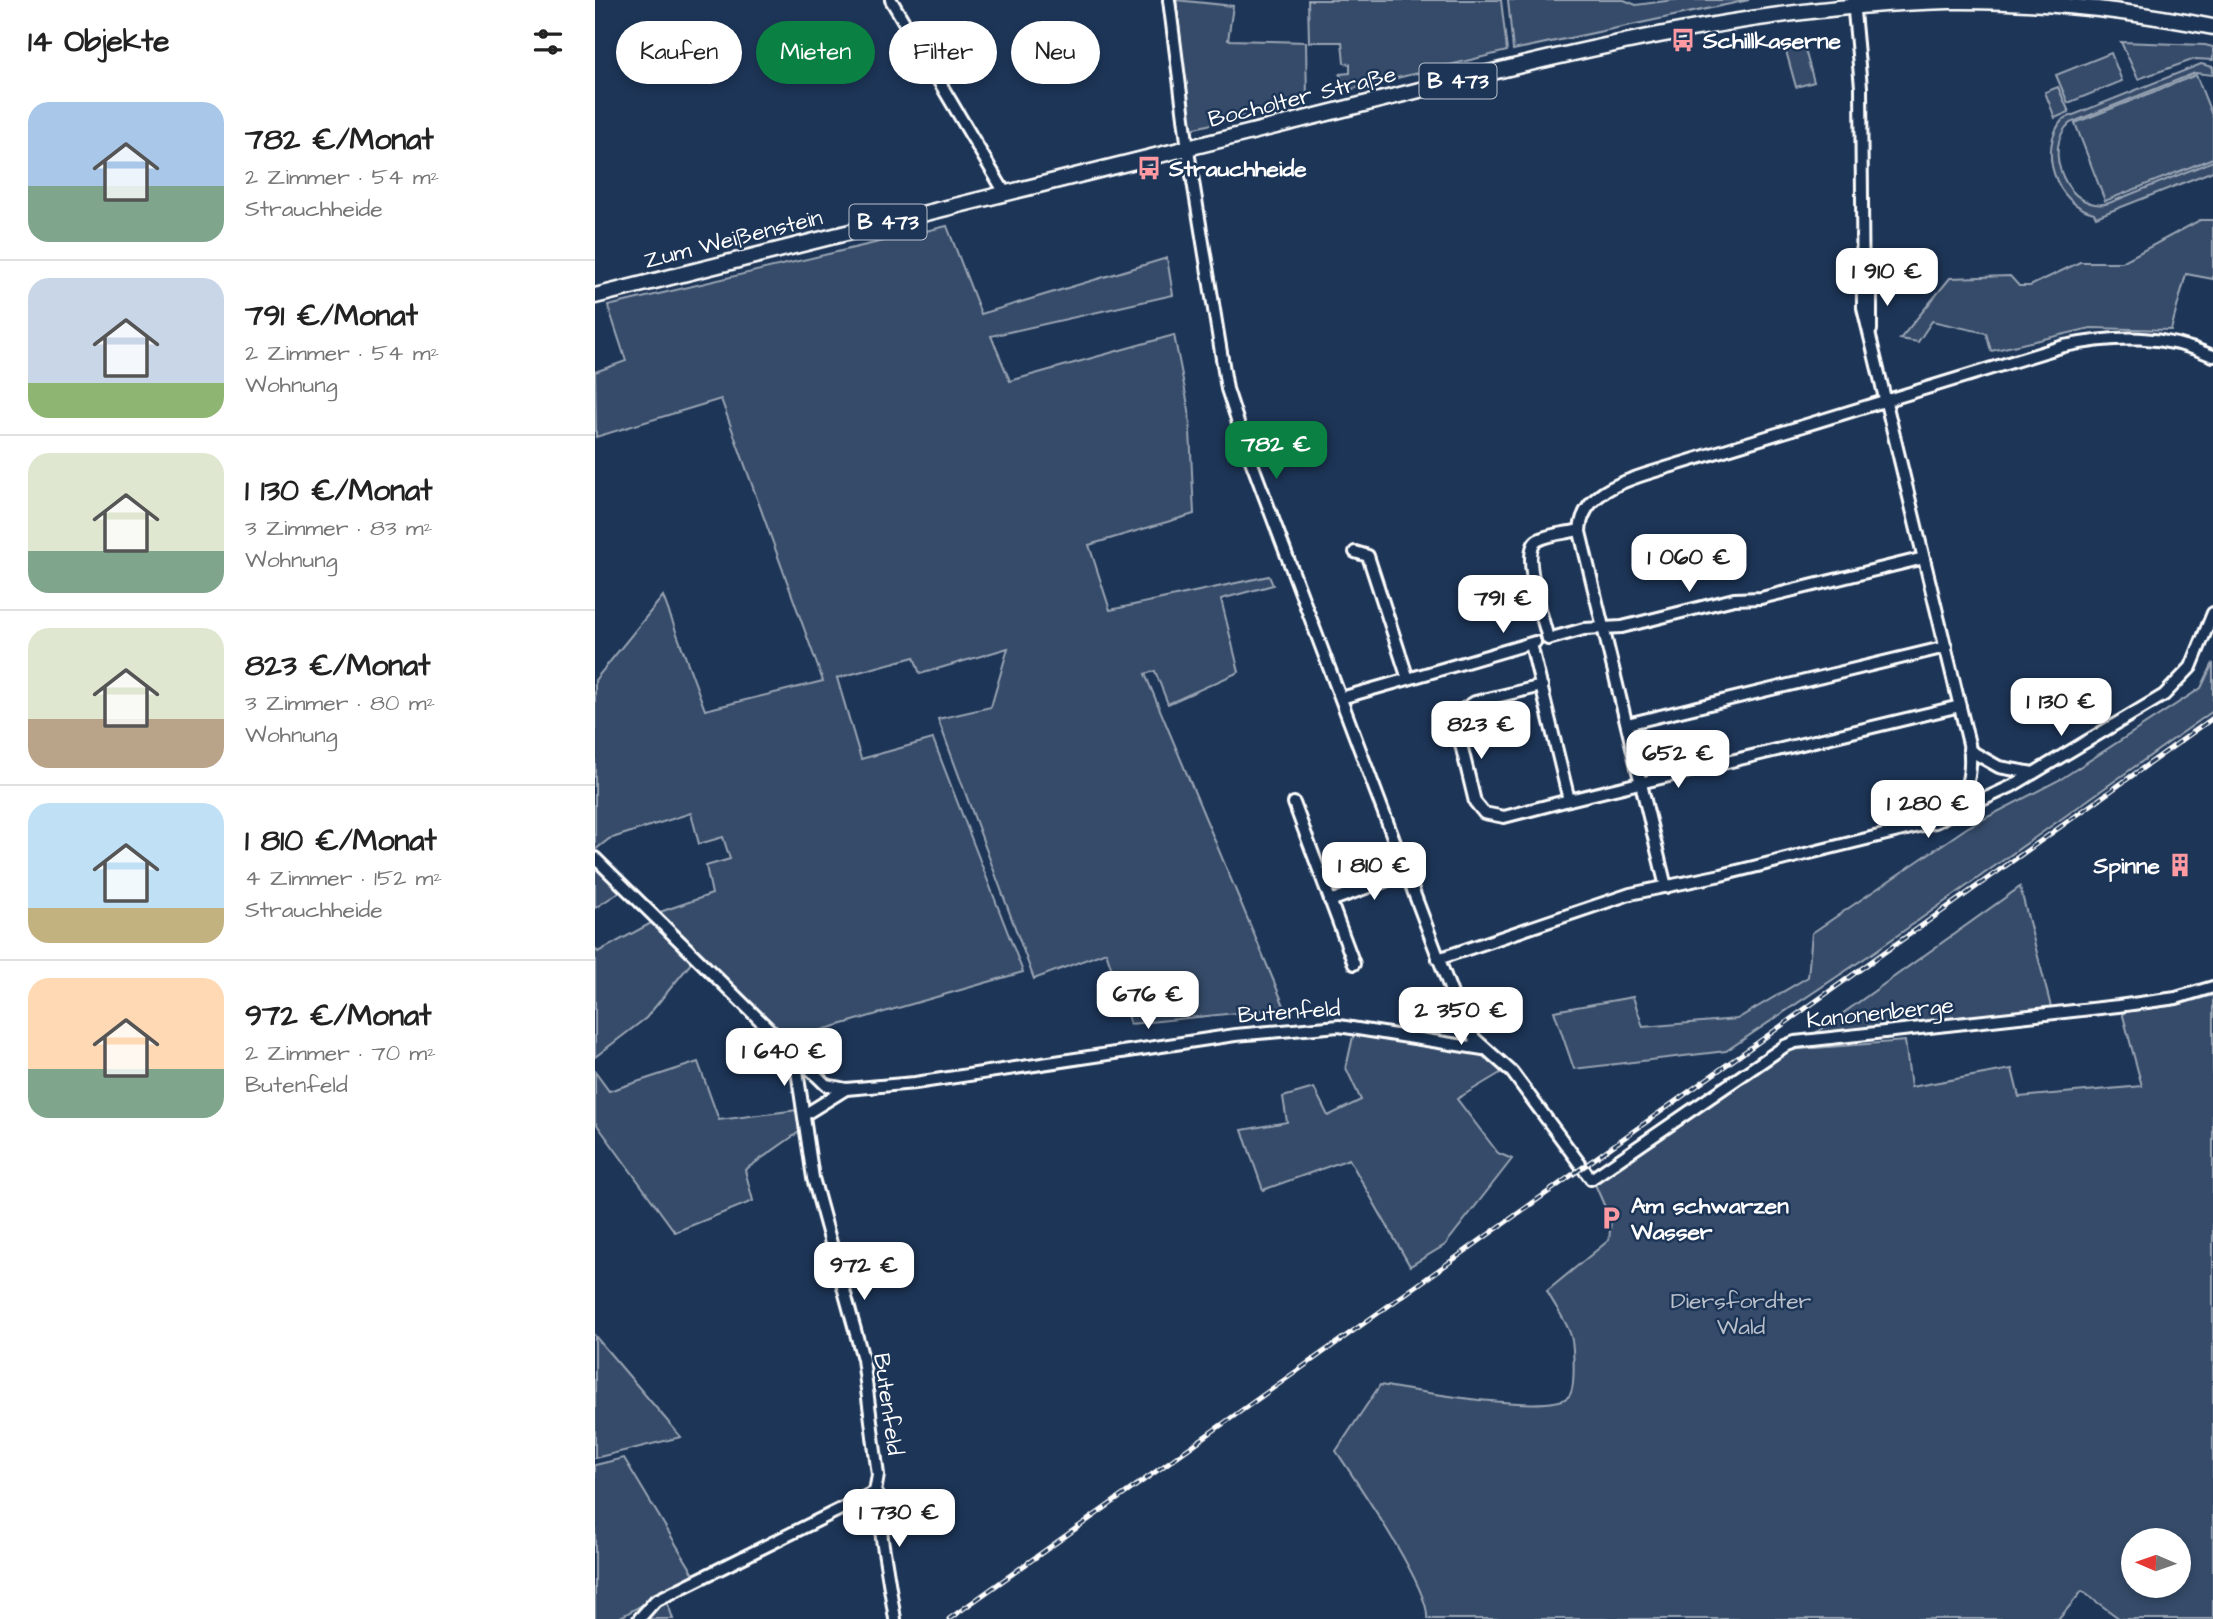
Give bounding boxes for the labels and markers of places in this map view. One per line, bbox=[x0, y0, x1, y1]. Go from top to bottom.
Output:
place label: Schillkaserne bbox=[1702, 25, 1841, 57]
bus stop icon: Schillkaserne bbox=[1669, 26, 1697, 54]
place label: Strauchheide bbox=[1168, 153, 1307, 185]
bus stop icon: Strauchheide bbox=[1135, 154, 1163, 182]
pin: 1 910 € bbox=[1822, 248, 1952, 308]
pin: 782 € bbox=[1227, 421, 1325, 481]
pin: 1 060 € bbox=[1624, 534, 1754, 594]
pin: 791 € bbox=[1454, 576, 1552, 635]
pin: 1 130 € bbox=[1996, 678, 2126, 738]
pin: 823 € bbox=[1432, 702, 1530, 761]
pin: 652 € bbox=[1629, 730, 1727, 790]
pin: 1 280 € bbox=[1863, 780, 1993, 840]
pin: 1 810 € bbox=[1309, 842, 1439, 902]
place label: Spinne bbox=[2092, 850, 2161, 882]
building icon: Spinne bbox=[2166, 851, 2194, 879]
pin: 676 € bbox=[1099, 972, 1197, 1031]
pin: 2 350 € bbox=[1396, 988, 1526, 1047]
pin: 1 640 € bbox=[719, 1028, 849, 1088]
place label: Am schwarzen Wasser bbox=[1630, 1190, 1789, 1248]
parking icon: Am schwarzen Wasser bbox=[1597, 1204, 1625, 1232]
pin: 972 € bbox=[815, 1242, 913, 1302]
pin: 1 730 € bbox=[834, 1490, 964, 1549]

